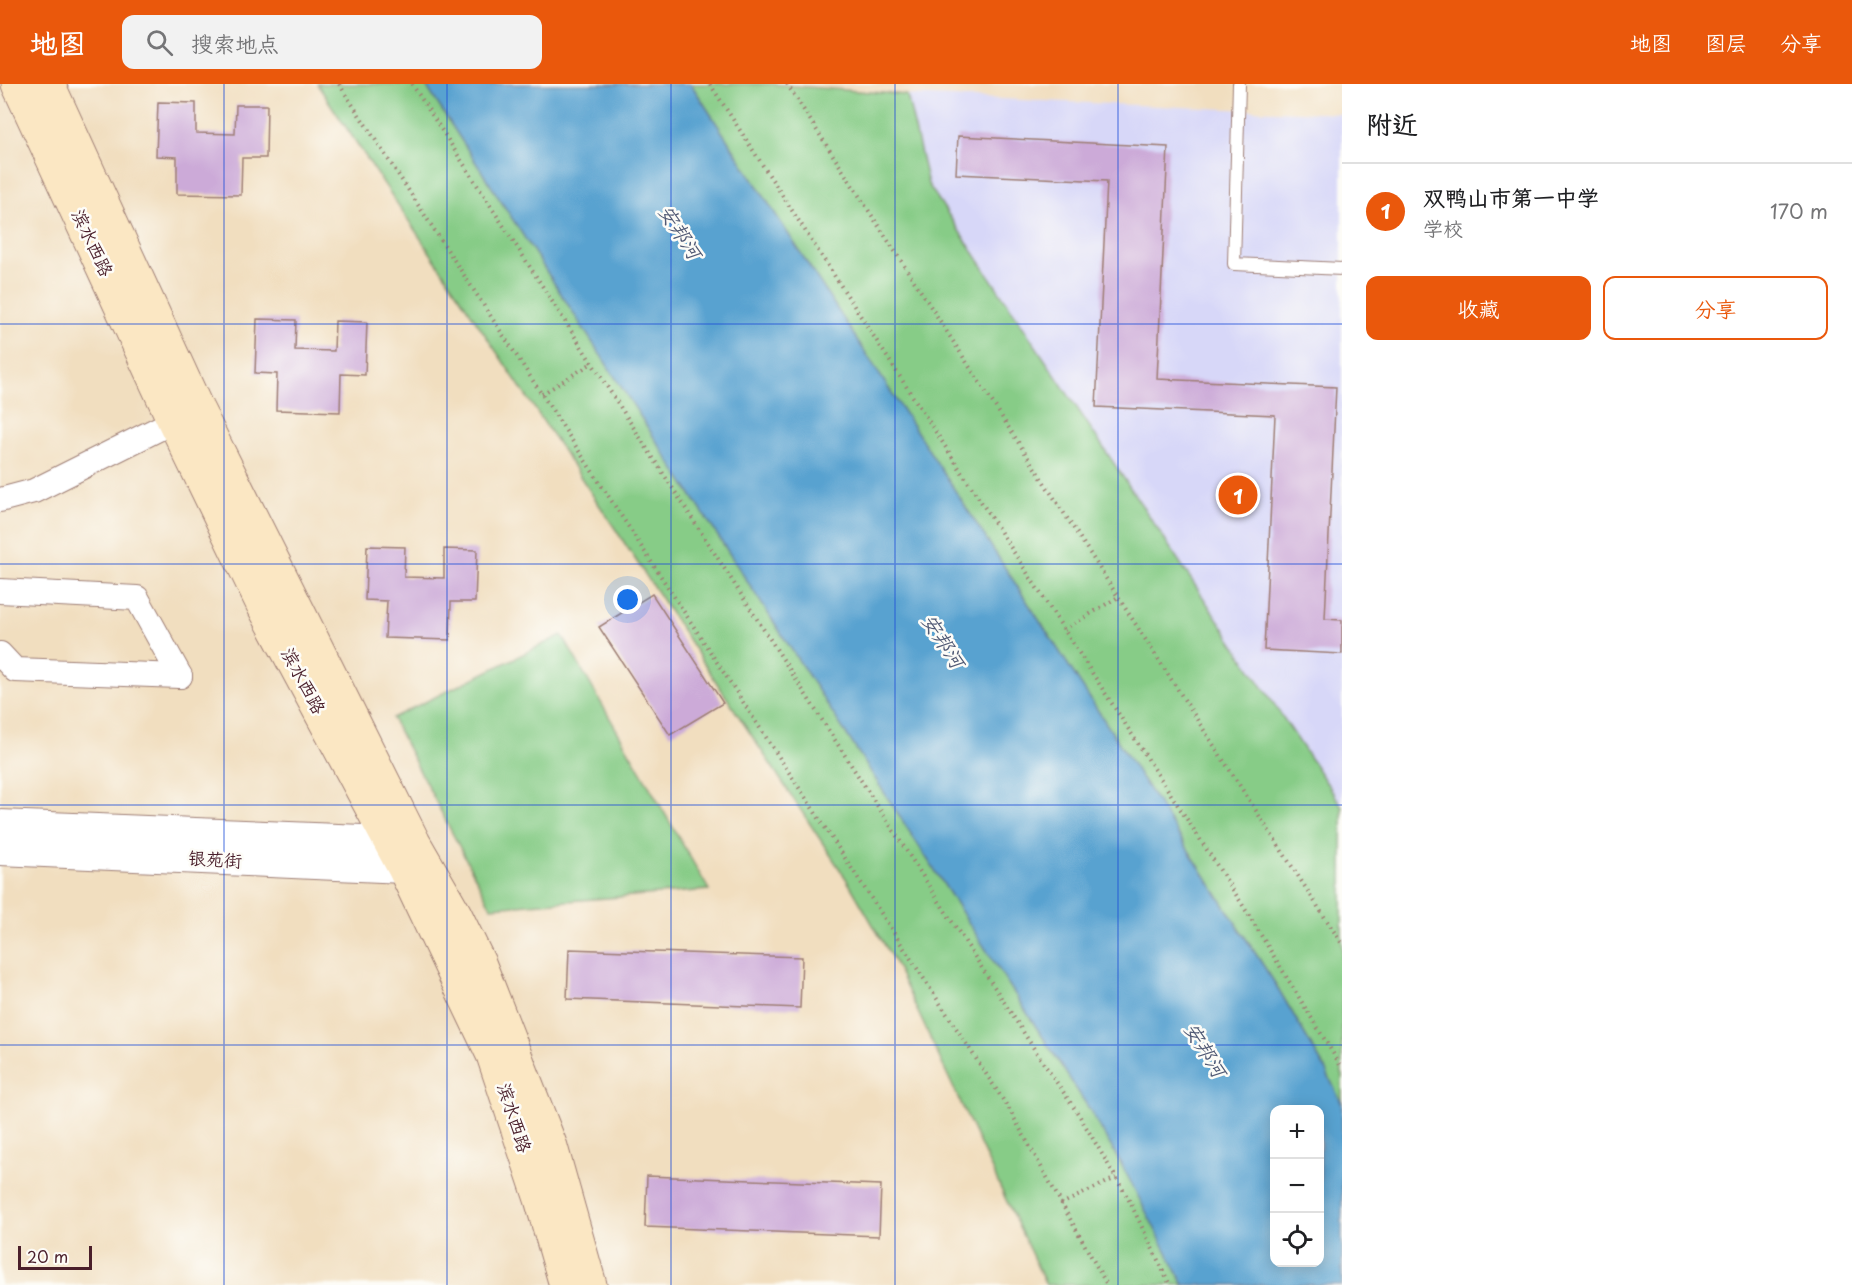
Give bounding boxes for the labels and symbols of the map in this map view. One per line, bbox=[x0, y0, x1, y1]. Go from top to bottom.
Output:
water label: 安邦河 bbox=[652, 198, 711, 267]
street label: 滨水西路 bbox=[66, 204, 121, 281]
pin: 1 bbox=[1218, 472, 1258, 518]
your location bbox=[613, 585, 642, 614]
water label: 安邦河 bbox=[915, 607, 974, 676]
street label: 滨水西路 bbox=[276, 642, 333, 718]
street label: 银苑街 bbox=[187, 844, 243, 873]
water label: 安邦河 bbox=[1177, 1016, 1236, 1085]
street label: 滨水西路 bbox=[491, 1079, 539, 1156]
scale bar bbox=[18, 1243, 92, 1270]

